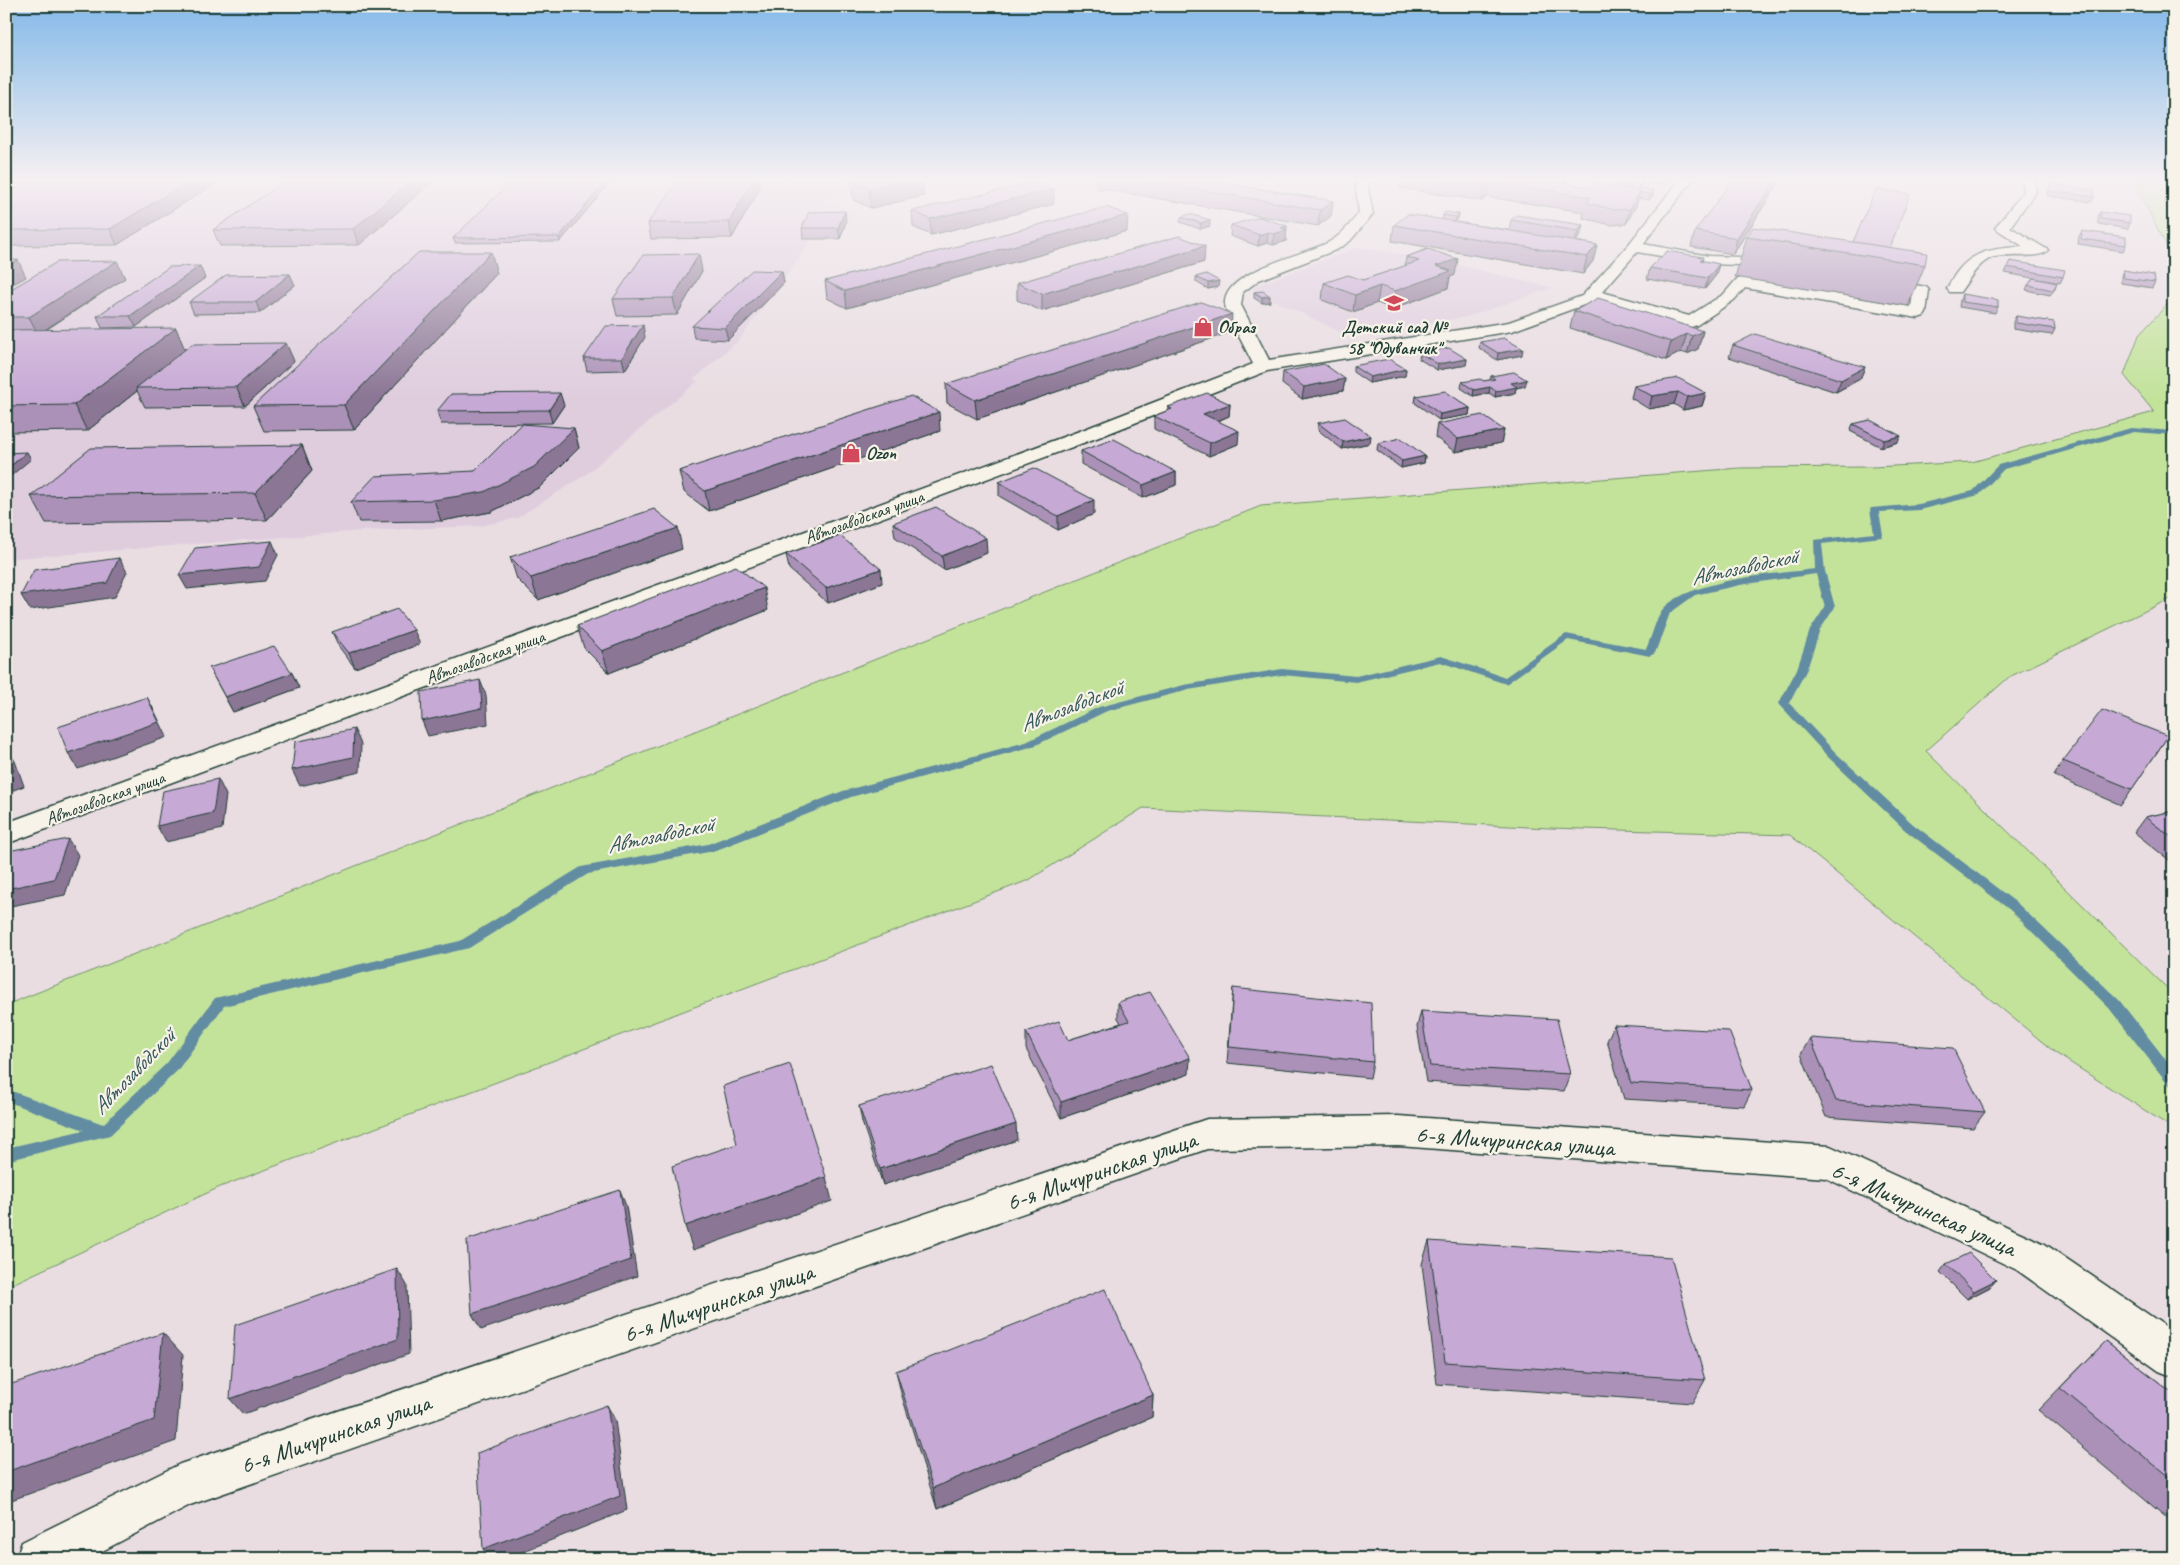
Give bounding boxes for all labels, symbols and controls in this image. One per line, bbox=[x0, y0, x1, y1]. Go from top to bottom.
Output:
school or university icon: Детский сад № 58 "Одуванчик" bbox=[1383, 292, 1405, 314]
shop icon: Образ bbox=[1192, 316, 1214, 338]
place label: Образ bbox=[1218, 316, 1257, 338]
place label: Детский сад № 58 "Одуванчик" bbox=[1342, 316, 1449, 359]
shop icon: Ozon bbox=[840, 442, 862, 464]
place label: Ozon bbox=[866, 442, 897, 464]
street label: Автозаводская улица bbox=[801, 485, 928, 549]
water label: Автозаводской bbox=[1688, 541, 1805, 592]
street label: Автозаводская улица bbox=[422, 625, 549, 689]
water label: Автозаводской bbox=[1016, 672, 1131, 738]
street label: Автозаводская улица bbox=[42, 766, 169, 830]
water label: Автозаводской bbox=[604, 809, 721, 860]
water label: Автозаводской bbox=[86, 1020, 185, 1120]
street label: 6-я Мичуринская улица bbox=[1414, 1118, 1618, 1164]
street label: 6-я Мичуринская улица bbox=[1002, 1123, 1203, 1218]
street label: 6-я Мичуринская улица bbox=[1826, 1154, 2024, 1265]
street label: 6-я Мичуринская улица bbox=[619, 1255, 820, 1350]
street label: 6-я Мичуринская улица bbox=[236, 1386, 437, 1481]

